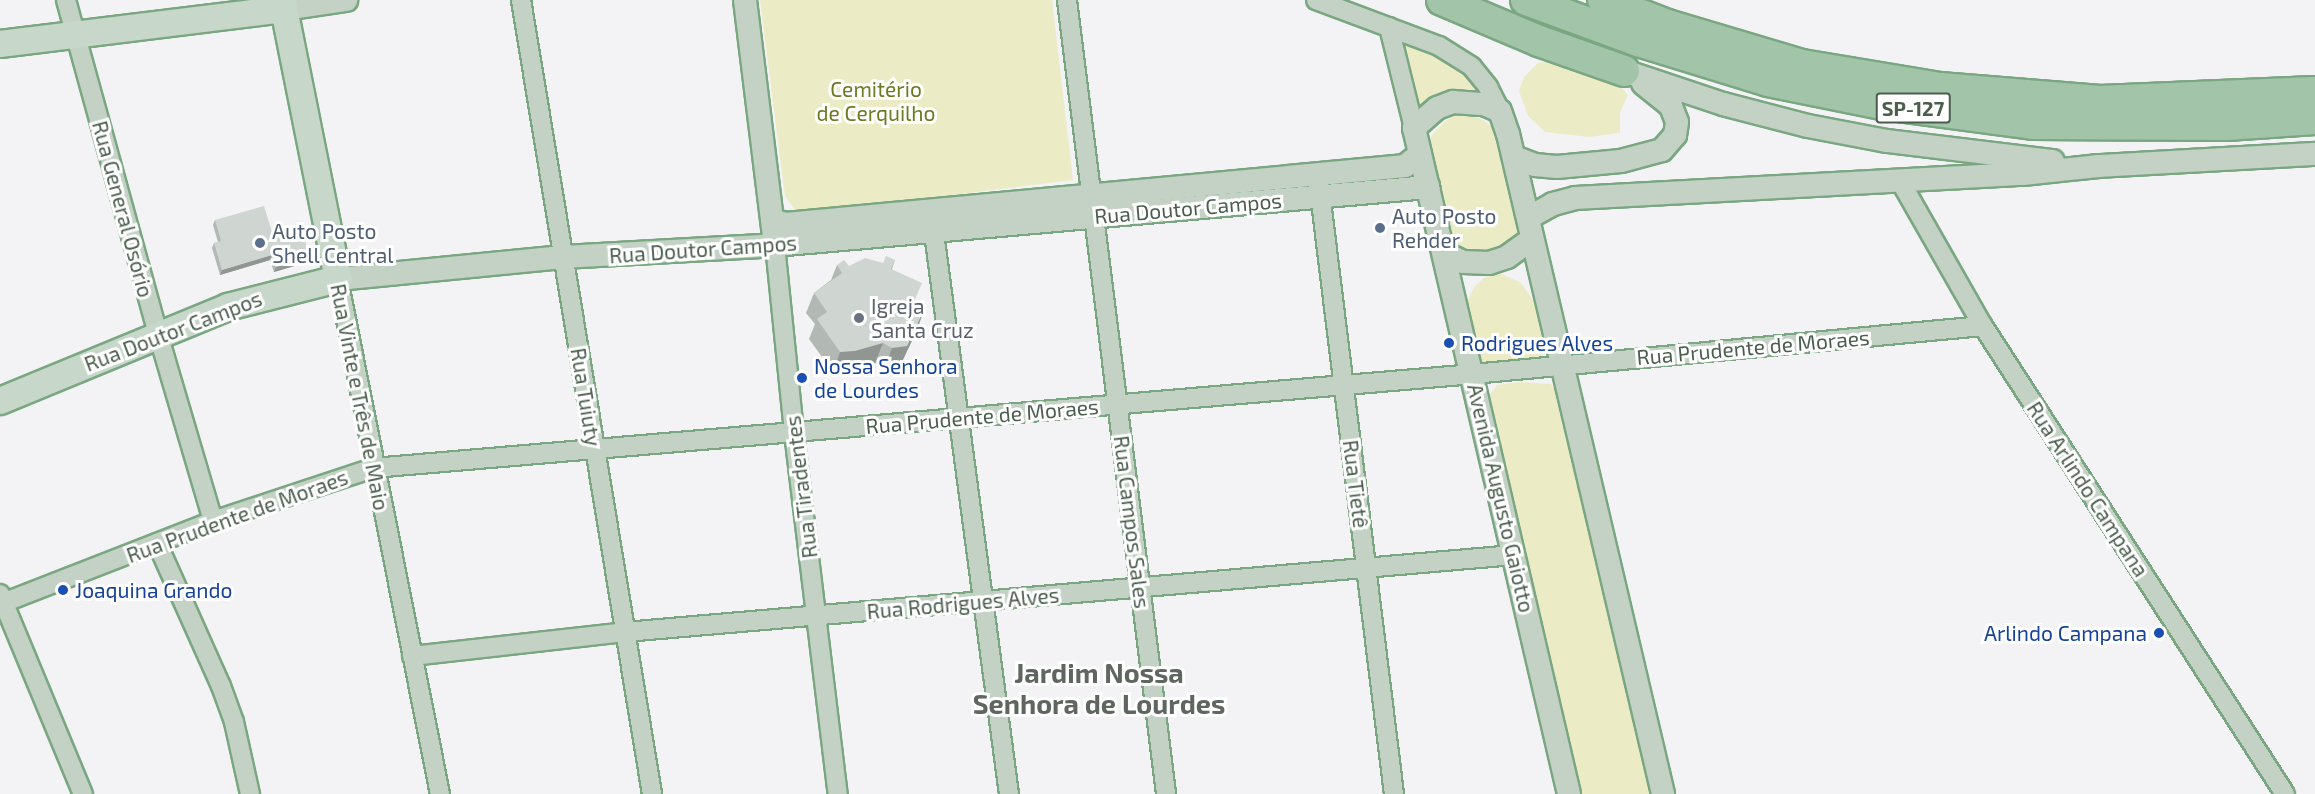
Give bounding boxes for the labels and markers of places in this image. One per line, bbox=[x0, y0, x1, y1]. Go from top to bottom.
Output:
place label: Auto Posto Rehder bbox=[1392, 203, 1496, 253]
place label: Auto Posto Shell Central bbox=[272, 218, 394, 268]
marker: Auto Posto Rehder bbox=[1373, 221, 1387, 235]
marker: Auto Posto Shell Central bbox=[253, 236, 267, 250]
place label: Igreja Santa Cruz bbox=[871, 293, 974, 343]
marker: Igreja Santa Cruz bbox=[852, 311, 866, 325]
place label: Rodrigues Alves bbox=[1461, 330, 1614, 356]
marker: Rodrigues Alves bbox=[1442, 336, 1456, 350]
place label: Nossa Senhora de Lourdes bbox=[814, 353, 958, 403]
marker: Nossa Senhora de Lourdes bbox=[795, 371, 809, 385]
place label: Joaquina Grando bbox=[75, 577, 232, 603]
marker: Joaquina Grando bbox=[56, 583, 70, 597]
place label: Arlindo Campana bbox=[1984, 620, 2147, 646]
marker: Arlindo Campana bbox=[2152, 626, 2166, 640]

